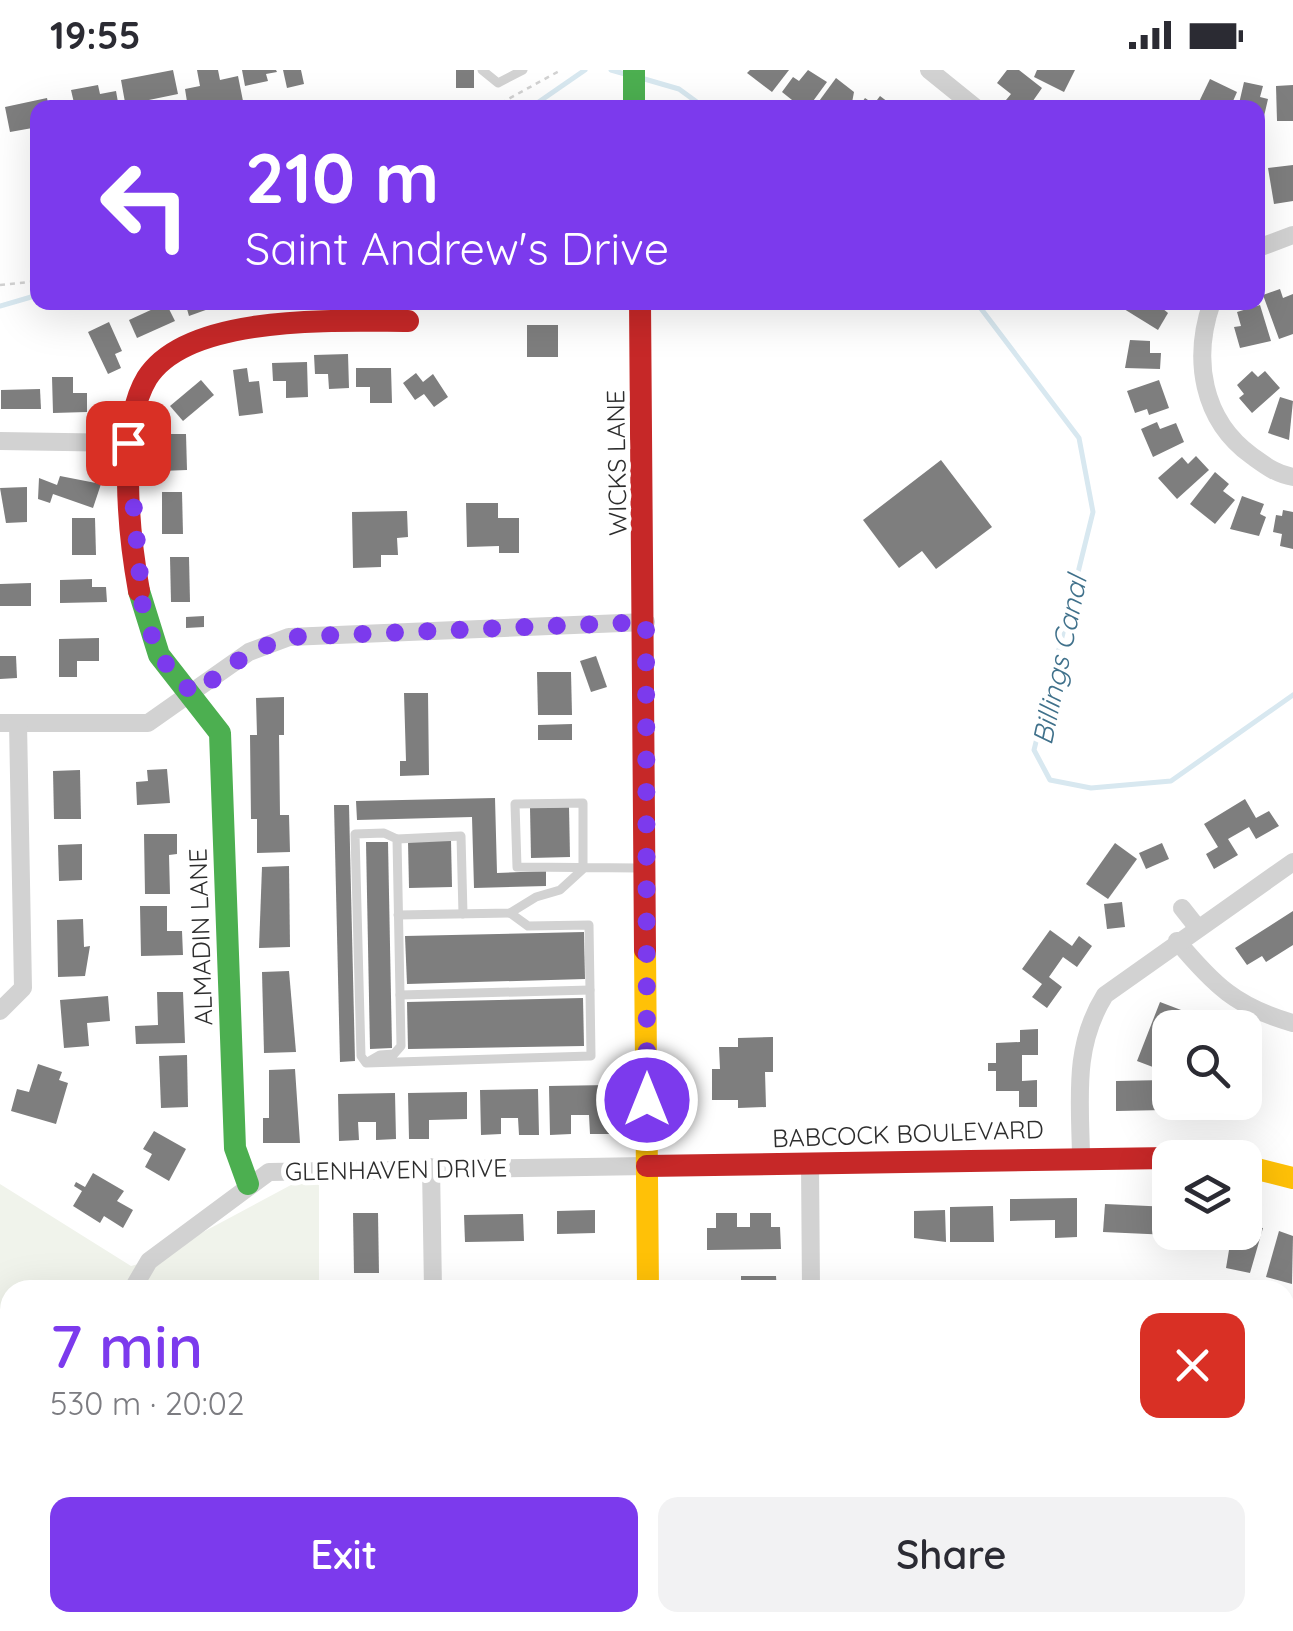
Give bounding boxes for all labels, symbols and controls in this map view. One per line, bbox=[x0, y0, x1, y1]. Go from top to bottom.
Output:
text: 19:55 bbox=[50, 11, 141, 59]
text: 210 m bbox=[245, 133, 439, 221]
icon: left bbox=[80, 140, 210, 270]
text: Saint Andrew's Drive bbox=[245, 220, 669, 276]
street label: WICKS LANE bbox=[599, 390, 633, 536]
pin bbox=[86, 401, 171, 486]
icon: arrive bbox=[101, 416, 156, 471]
water label: Billings Canal bbox=[1024, 569, 1095, 748]
street label: ALMADIN LANE bbox=[181, 848, 219, 1026]
map controls bbox=[1152, 1010, 1262, 1250]
button: search bbox=[1152, 1010, 1262, 1120]
position arrow bbox=[595, 1048, 699, 1152]
street label: BABCOCK BOULEVARD bbox=[772, 1113, 1044, 1153]
button: layers bbox=[1152, 1140, 1262, 1250]
street label: GLENHAVEN DRIVE bbox=[284, 1152, 508, 1186]
text: 7 min bbox=[50, 1308, 203, 1383]
button: close bbox=[1140, 1313, 1245, 1418]
text: 530 m · 20:02 bbox=[50, 1383, 244, 1423]
button: Exit bbox=[50, 1497, 638, 1612]
button: Share bbox=[658, 1497, 1245, 1612]

